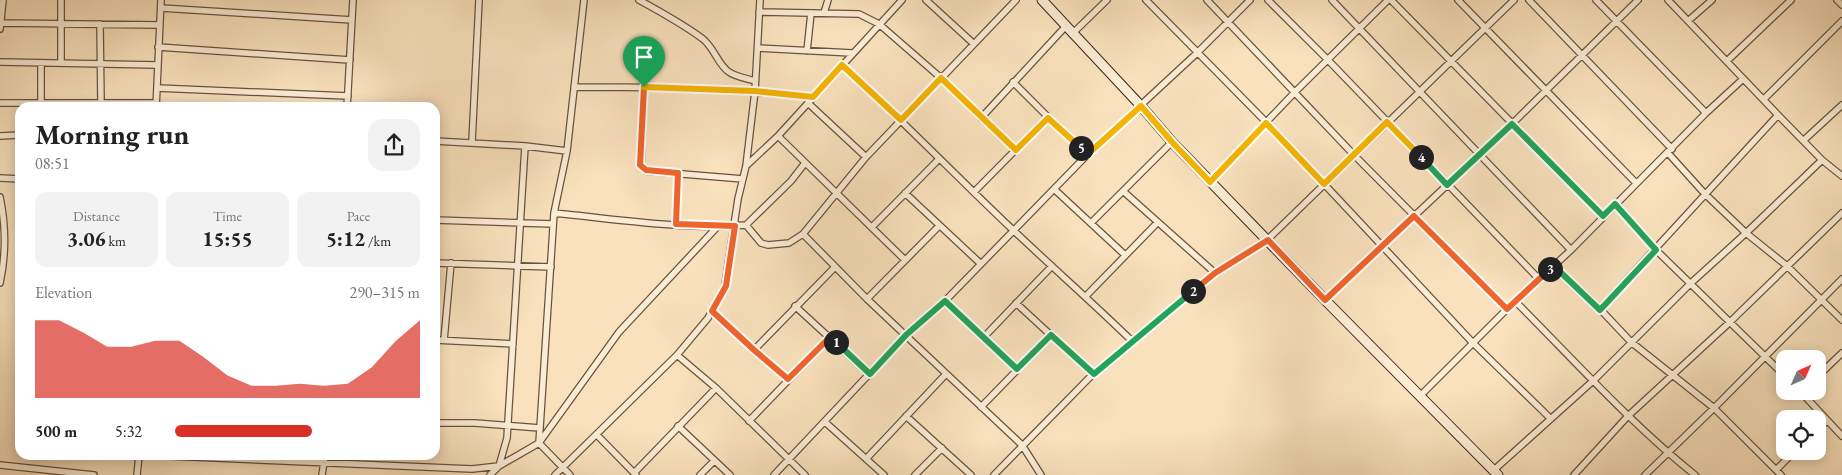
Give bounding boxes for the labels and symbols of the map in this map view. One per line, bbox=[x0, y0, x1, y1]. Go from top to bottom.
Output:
pin bbox=[623, 36, 665, 87]
pin: 5 bbox=[1068, 136, 1094, 160]
pin: 4 bbox=[1408, 144, 1434, 170]
pin: 3 bbox=[1538, 256, 1562, 282]
pin: 2 bbox=[1180, 278, 1206, 304]
pin: 1 bbox=[824, 330, 848, 354]
north arrow bbox=[1776, 350, 1826, 400]

